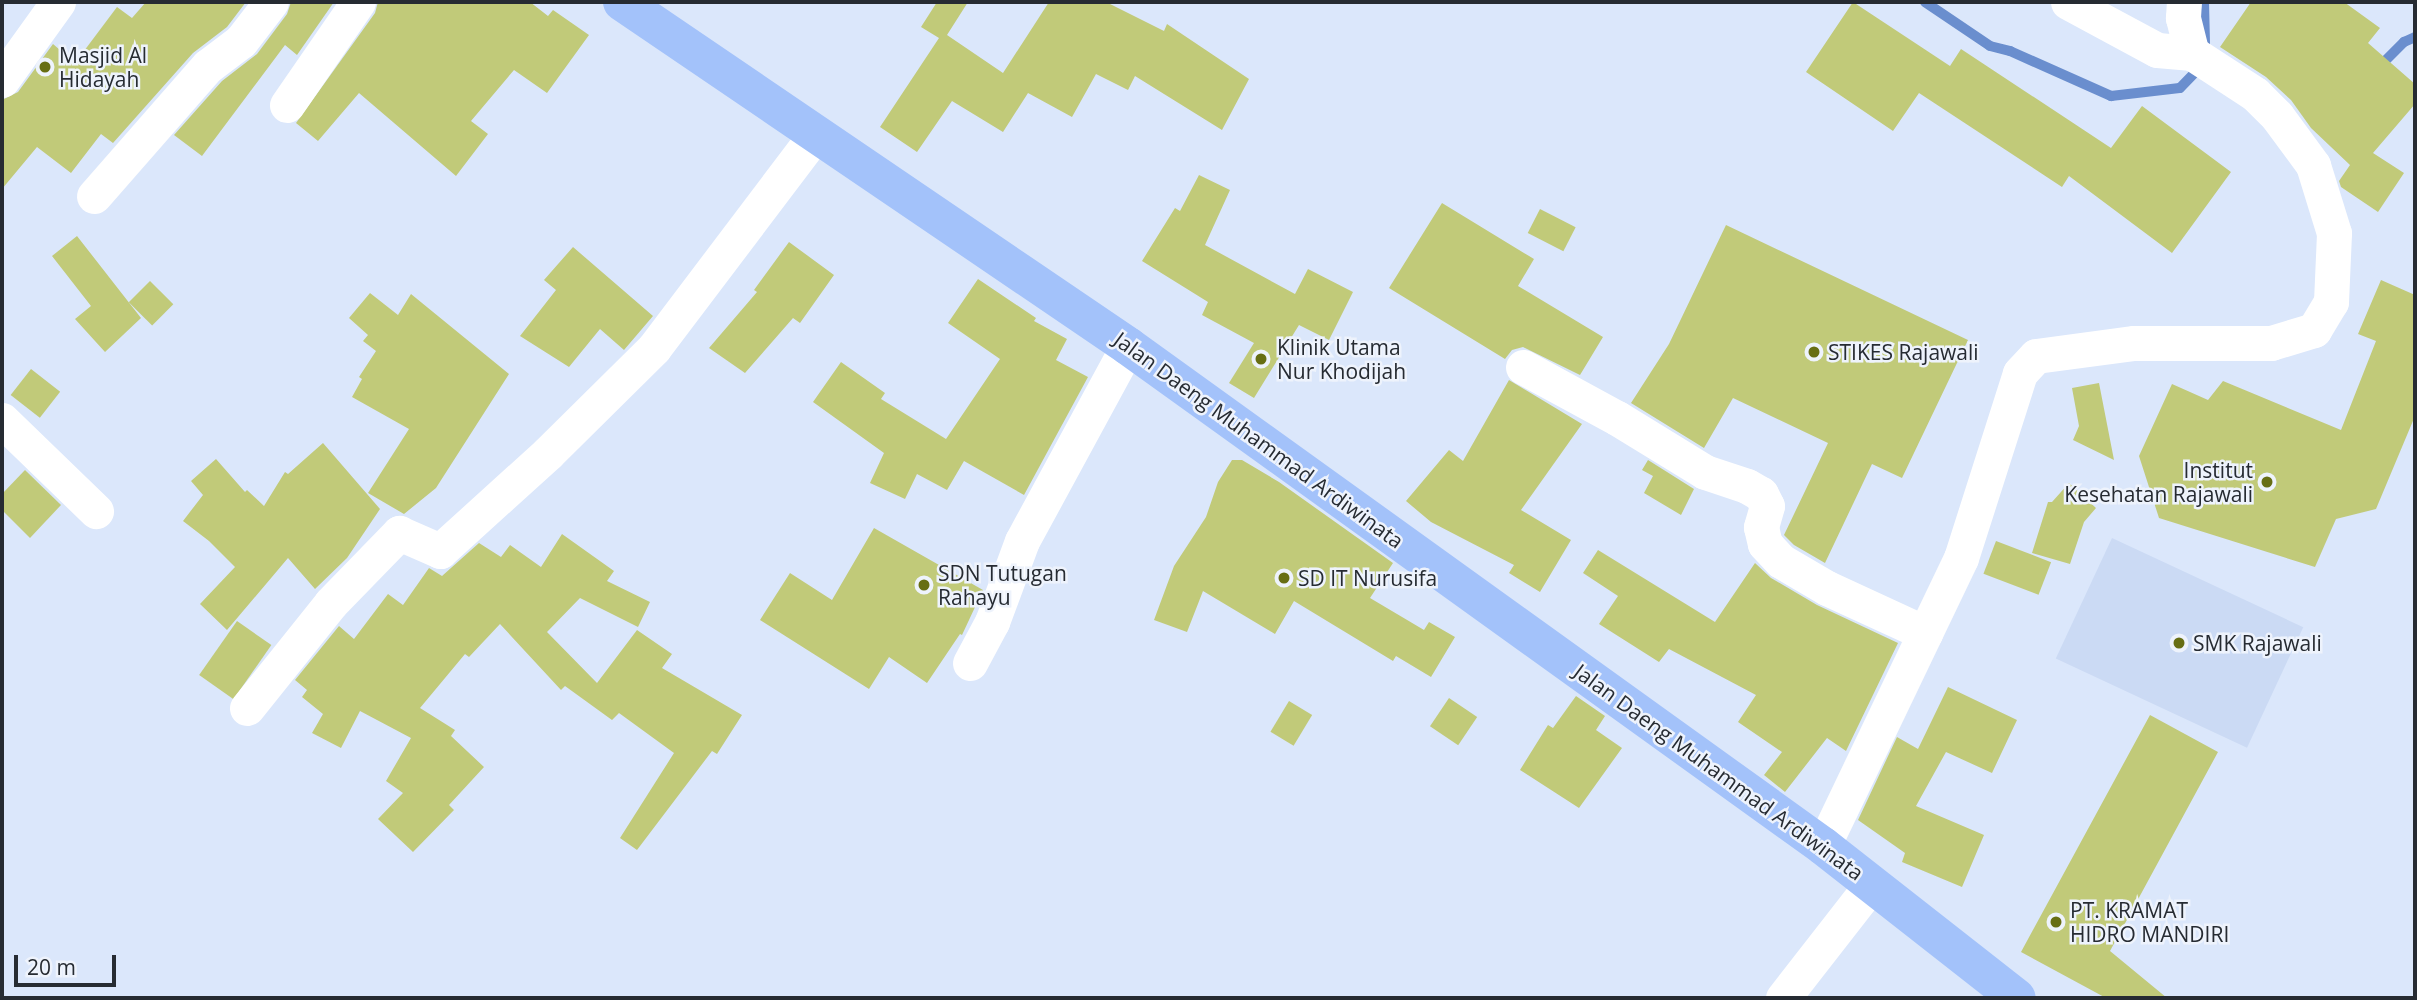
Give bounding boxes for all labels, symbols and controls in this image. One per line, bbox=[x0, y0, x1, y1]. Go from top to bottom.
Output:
place label: Masjid Al Hidayah bbox=[59, 42, 147, 92]
marker: Masjid Al Hidayah bbox=[37, 59, 53, 75]
street label: Jalan Daeng Muhammad Ardiwinata bbox=[1109, 327, 1409, 553]
place label: Klinik Utama Nur Khodijah bbox=[1277, 334, 1406, 384]
place label: STIKES Rajawali bbox=[1828, 339, 1979, 365]
marker: STIKES Rajawali bbox=[1806, 344, 1822, 360]
marker: Klinik Utama Nur Khodijah bbox=[1251, 349, 1271, 369]
place label: Institut Kesehatan Rajawali bbox=[2064, 457, 2253, 507]
marker: Institut Kesehatan Rajawali bbox=[2259, 474, 2275, 490]
place label: SDN Tutugan Rahayu bbox=[938, 560, 1067, 610]
place label: SD IT Nurusifa bbox=[1298, 565, 1437, 591]
marker: SD IT Nurusifa bbox=[1276, 570, 1292, 586]
marker: SDN Tutugan Rahayu bbox=[916, 577, 932, 593]
place label: SMK Rajawali bbox=[2193, 630, 2322, 656]
marker: SMK Rajawali bbox=[2171, 635, 2187, 651]
street label: Jalan Daeng Muhammad Ardiwinata bbox=[1569, 659, 1869, 885]
place label: PT. KRAMAT HIDRO MANDIRI bbox=[2070, 897, 2229, 947]
marker: PT. KRAMAT HIDRO MANDIRI bbox=[2048, 914, 2064, 930]
scale bar bbox=[18, 940, 119, 984]
text: 20 m bbox=[27, 953, 76, 981]

